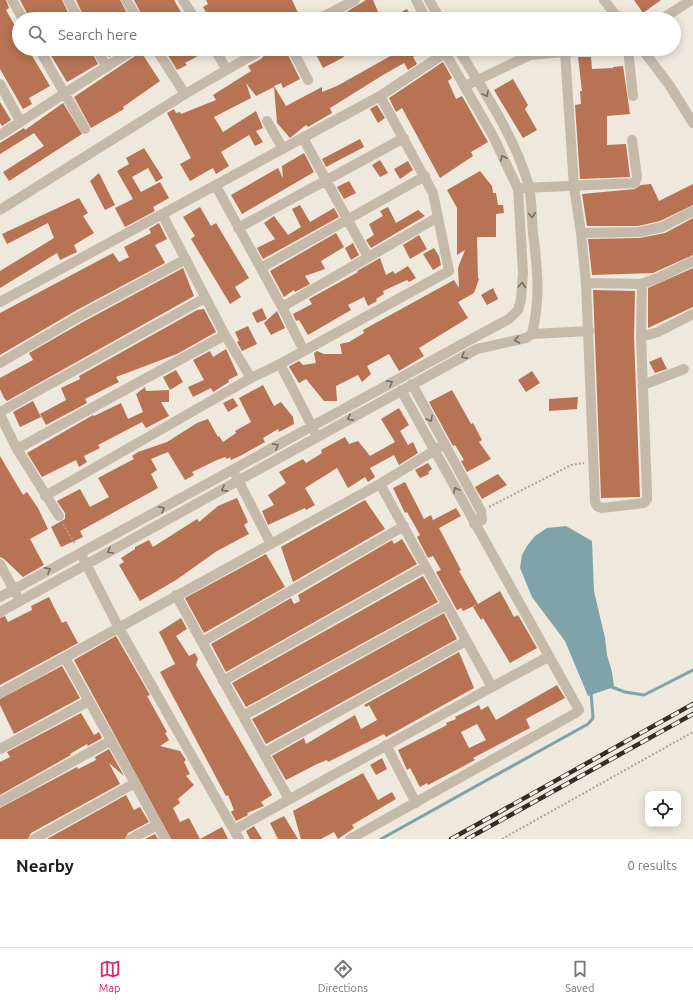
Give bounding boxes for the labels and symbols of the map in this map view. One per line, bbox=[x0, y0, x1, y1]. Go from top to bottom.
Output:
one-way arrow bbox=[481, 90, 488, 98]
one-way arrow bbox=[500, 155, 508, 163]
one-way arrow bbox=[527, 212, 536, 218]
one-way arrow bbox=[518, 282, 526, 288]
one-way arrow bbox=[514, 336, 520, 344]
one-way arrow bbox=[461, 351, 468, 359]
one-way arrow bbox=[386, 381, 393, 388]
one-way arrow bbox=[346, 413, 354, 421]
one-way arrow bbox=[426, 415, 433, 422]
one-way arrow bbox=[272, 444, 279, 451]
one-way arrow bbox=[221, 484, 228, 492]
one-way arrow bbox=[453, 486, 460, 494]
one-way arrow bbox=[158, 506, 165, 513]
one-way arrow bbox=[107, 546, 114, 553]
one-way arrow bbox=[44, 567, 51, 575]

